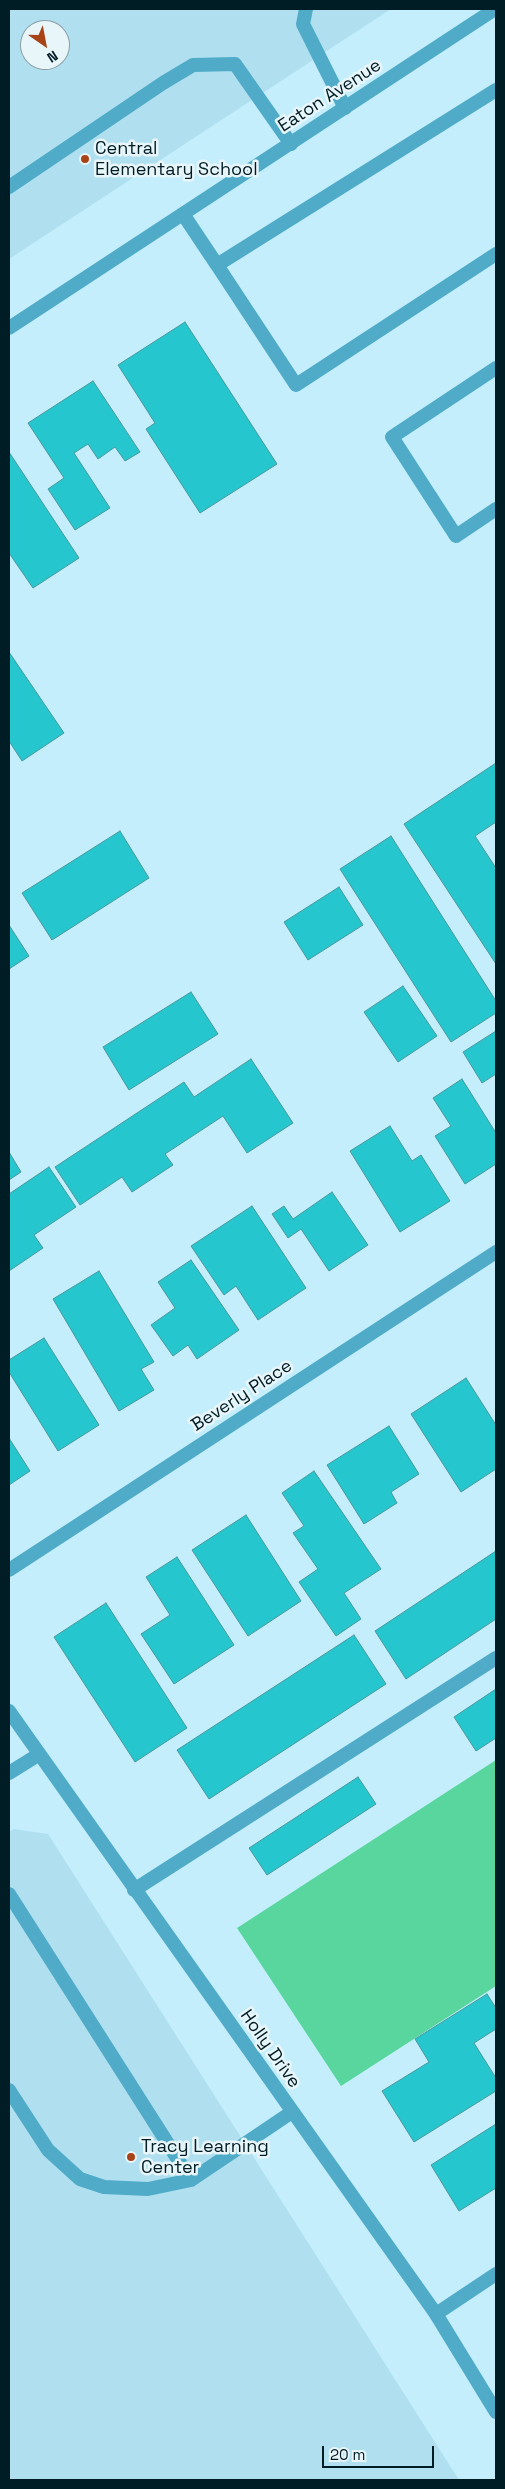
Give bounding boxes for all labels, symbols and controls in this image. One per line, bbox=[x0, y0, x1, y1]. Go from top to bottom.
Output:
north arrow bbox=[20, 20, 70, 70]
text: N bbox=[44, 47, 61, 67]
street label: Eaton Avenue bbox=[275, 55, 385, 137]
place label: Central Elementary School bbox=[95, 138, 258, 180]
marker: Central Elementary School bbox=[79, 153, 91, 165]
street label: Beverly Place bbox=[188, 1355, 296, 1437]
street label: Holly Drive bbox=[235, 2006, 305, 2092]
place label: Tracy Learning Center bbox=[141, 2136, 269, 2178]
marker: Tracy Learning Center bbox=[125, 2151, 137, 2163]
scale bar bbox=[325, 2436, 438, 2468]
text: 20 m bbox=[330, 2445, 365, 2464]

